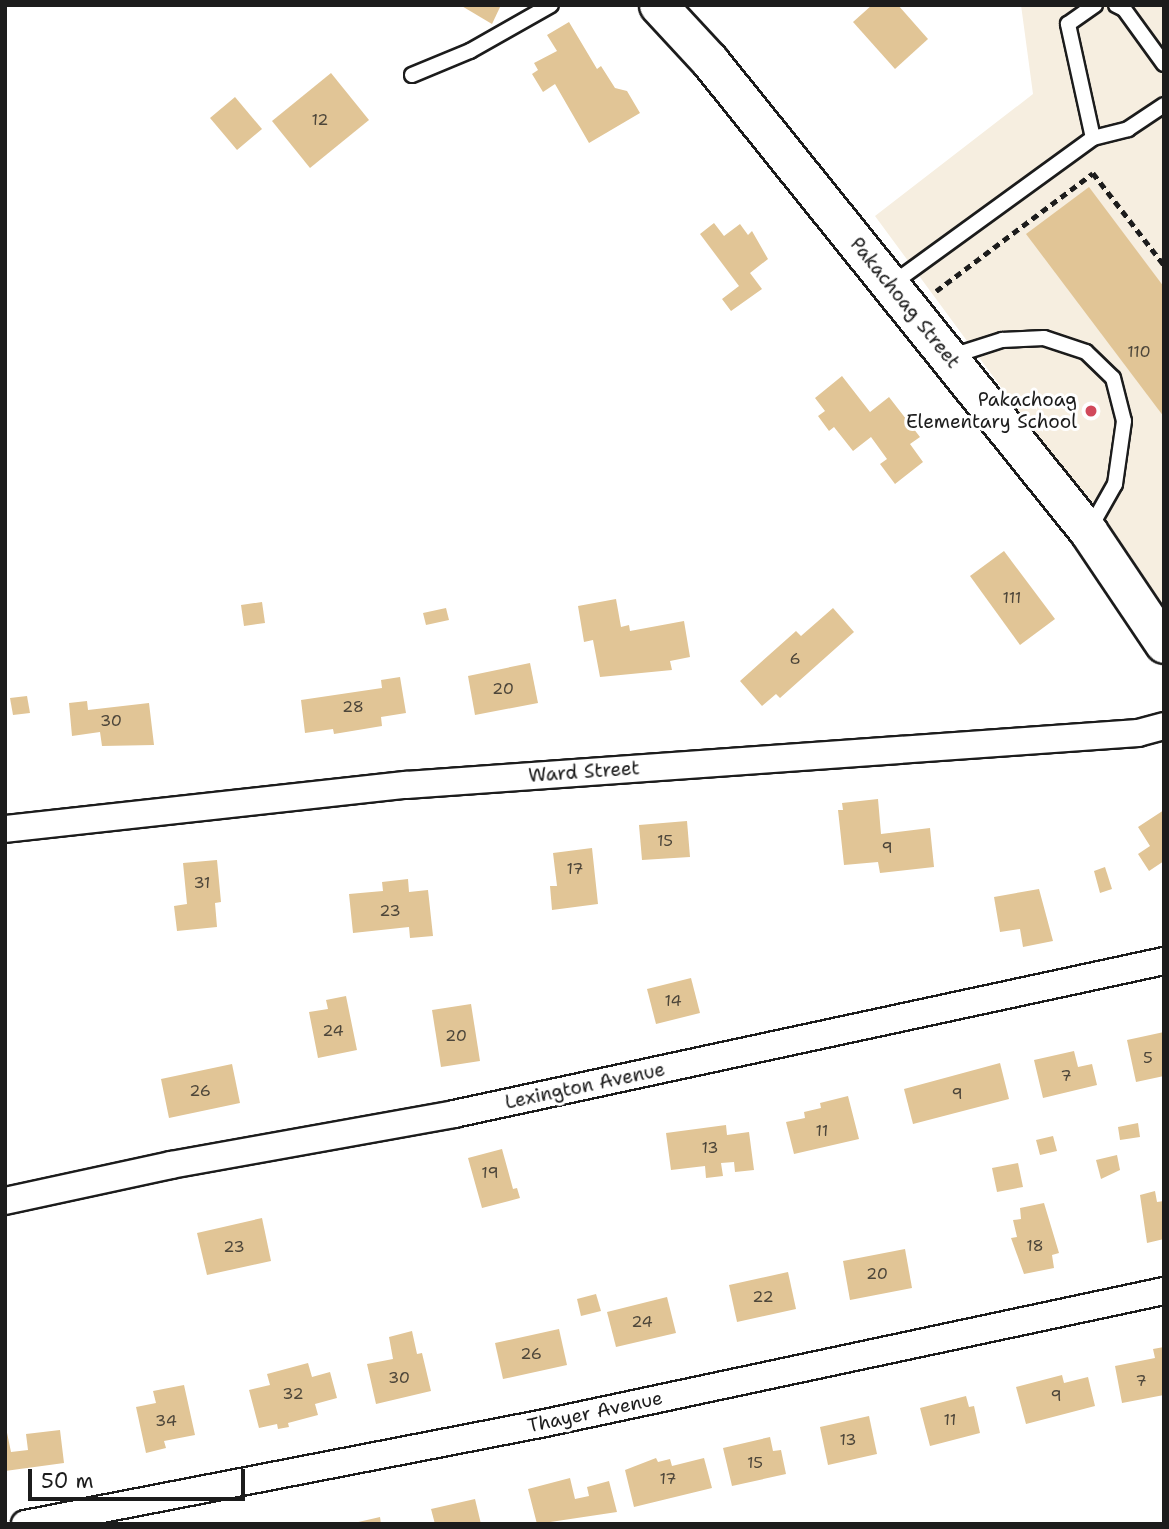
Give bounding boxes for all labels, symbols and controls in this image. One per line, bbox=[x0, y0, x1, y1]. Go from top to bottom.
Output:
house number: 12 bbox=[311, 110, 329, 130]
street label: Pakachoag Street bbox=[845, 233, 965, 373]
house number: 110 bbox=[1127, 342, 1151, 362]
place label: Pakachoag Elementary School bbox=[906, 389, 1077, 433]
marker: Pakachoag Elementary School bbox=[1083, 403, 1099, 419]
house number: 111 bbox=[1003, 588, 1021, 608]
house number: 6 bbox=[789, 649, 801, 669]
house number: 20 bbox=[492, 679, 514, 699]
house number: 28 bbox=[342, 697, 364, 717]
house number: 30 bbox=[100, 711, 122, 731]
street label: Ward Street bbox=[528, 757, 640, 787]
house number: 15 bbox=[657, 831, 673, 851]
house number: 9 bbox=[881, 838, 893, 858]
house number: 17 bbox=[566, 859, 584, 879]
house number: 31 bbox=[193, 873, 211, 893]
house number: 23 bbox=[379, 901, 401, 921]
house number: 14 bbox=[664, 991, 682, 1011]
house number: 24 bbox=[322, 1021, 344, 1041]
house number: 20 bbox=[445, 1026, 467, 1046]
house number: 5 bbox=[1143, 1048, 1153, 1068]
street label: Lexington Avenue bbox=[503, 1058, 667, 1114]
house number: 7 bbox=[1060, 1066, 1072, 1086]
house number: 26 bbox=[189, 1081, 211, 1101]
house number: 9 bbox=[951, 1084, 963, 1104]
house number: 11 bbox=[816, 1121, 828, 1141]
house number: 13 bbox=[701, 1138, 719, 1158]
house number: 19 bbox=[481, 1163, 499, 1183]
house number: 18 bbox=[1026, 1236, 1044, 1256]
house number: 23 bbox=[223, 1237, 245, 1257]
house number: 20 bbox=[866, 1264, 888, 1284]
house number: 22 bbox=[752, 1287, 774, 1307]
house number: 24 bbox=[631, 1312, 653, 1332]
house number: 26 bbox=[520, 1344, 542, 1364]
house number: 30 bbox=[388, 1368, 410, 1388]
house number: 7 bbox=[1135, 1371, 1147, 1391]
house number: 32 bbox=[282, 1384, 304, 1404]
house number: 9 bbox=[1050, 1386, 1062, 1406]
street label: Thayer Avenue bbox=[525, 1387, 665, 1437]
house number: 11 bbox=[944, 1410, 956, 1430]
house number: 34 bbox=[155, 1411, 177, 1431]
house number: 13 bbox=[839, 1430, 857, 1450]
house number: 15 bbox=[747, 1453, 763, 1473]
scale bar bbox=[32, 1456, 248, 1500]
text: 50 m bbox=[41, 1467, 94, 1495]
house number: 17 bbox=[659, 1469, 677, 1489]

